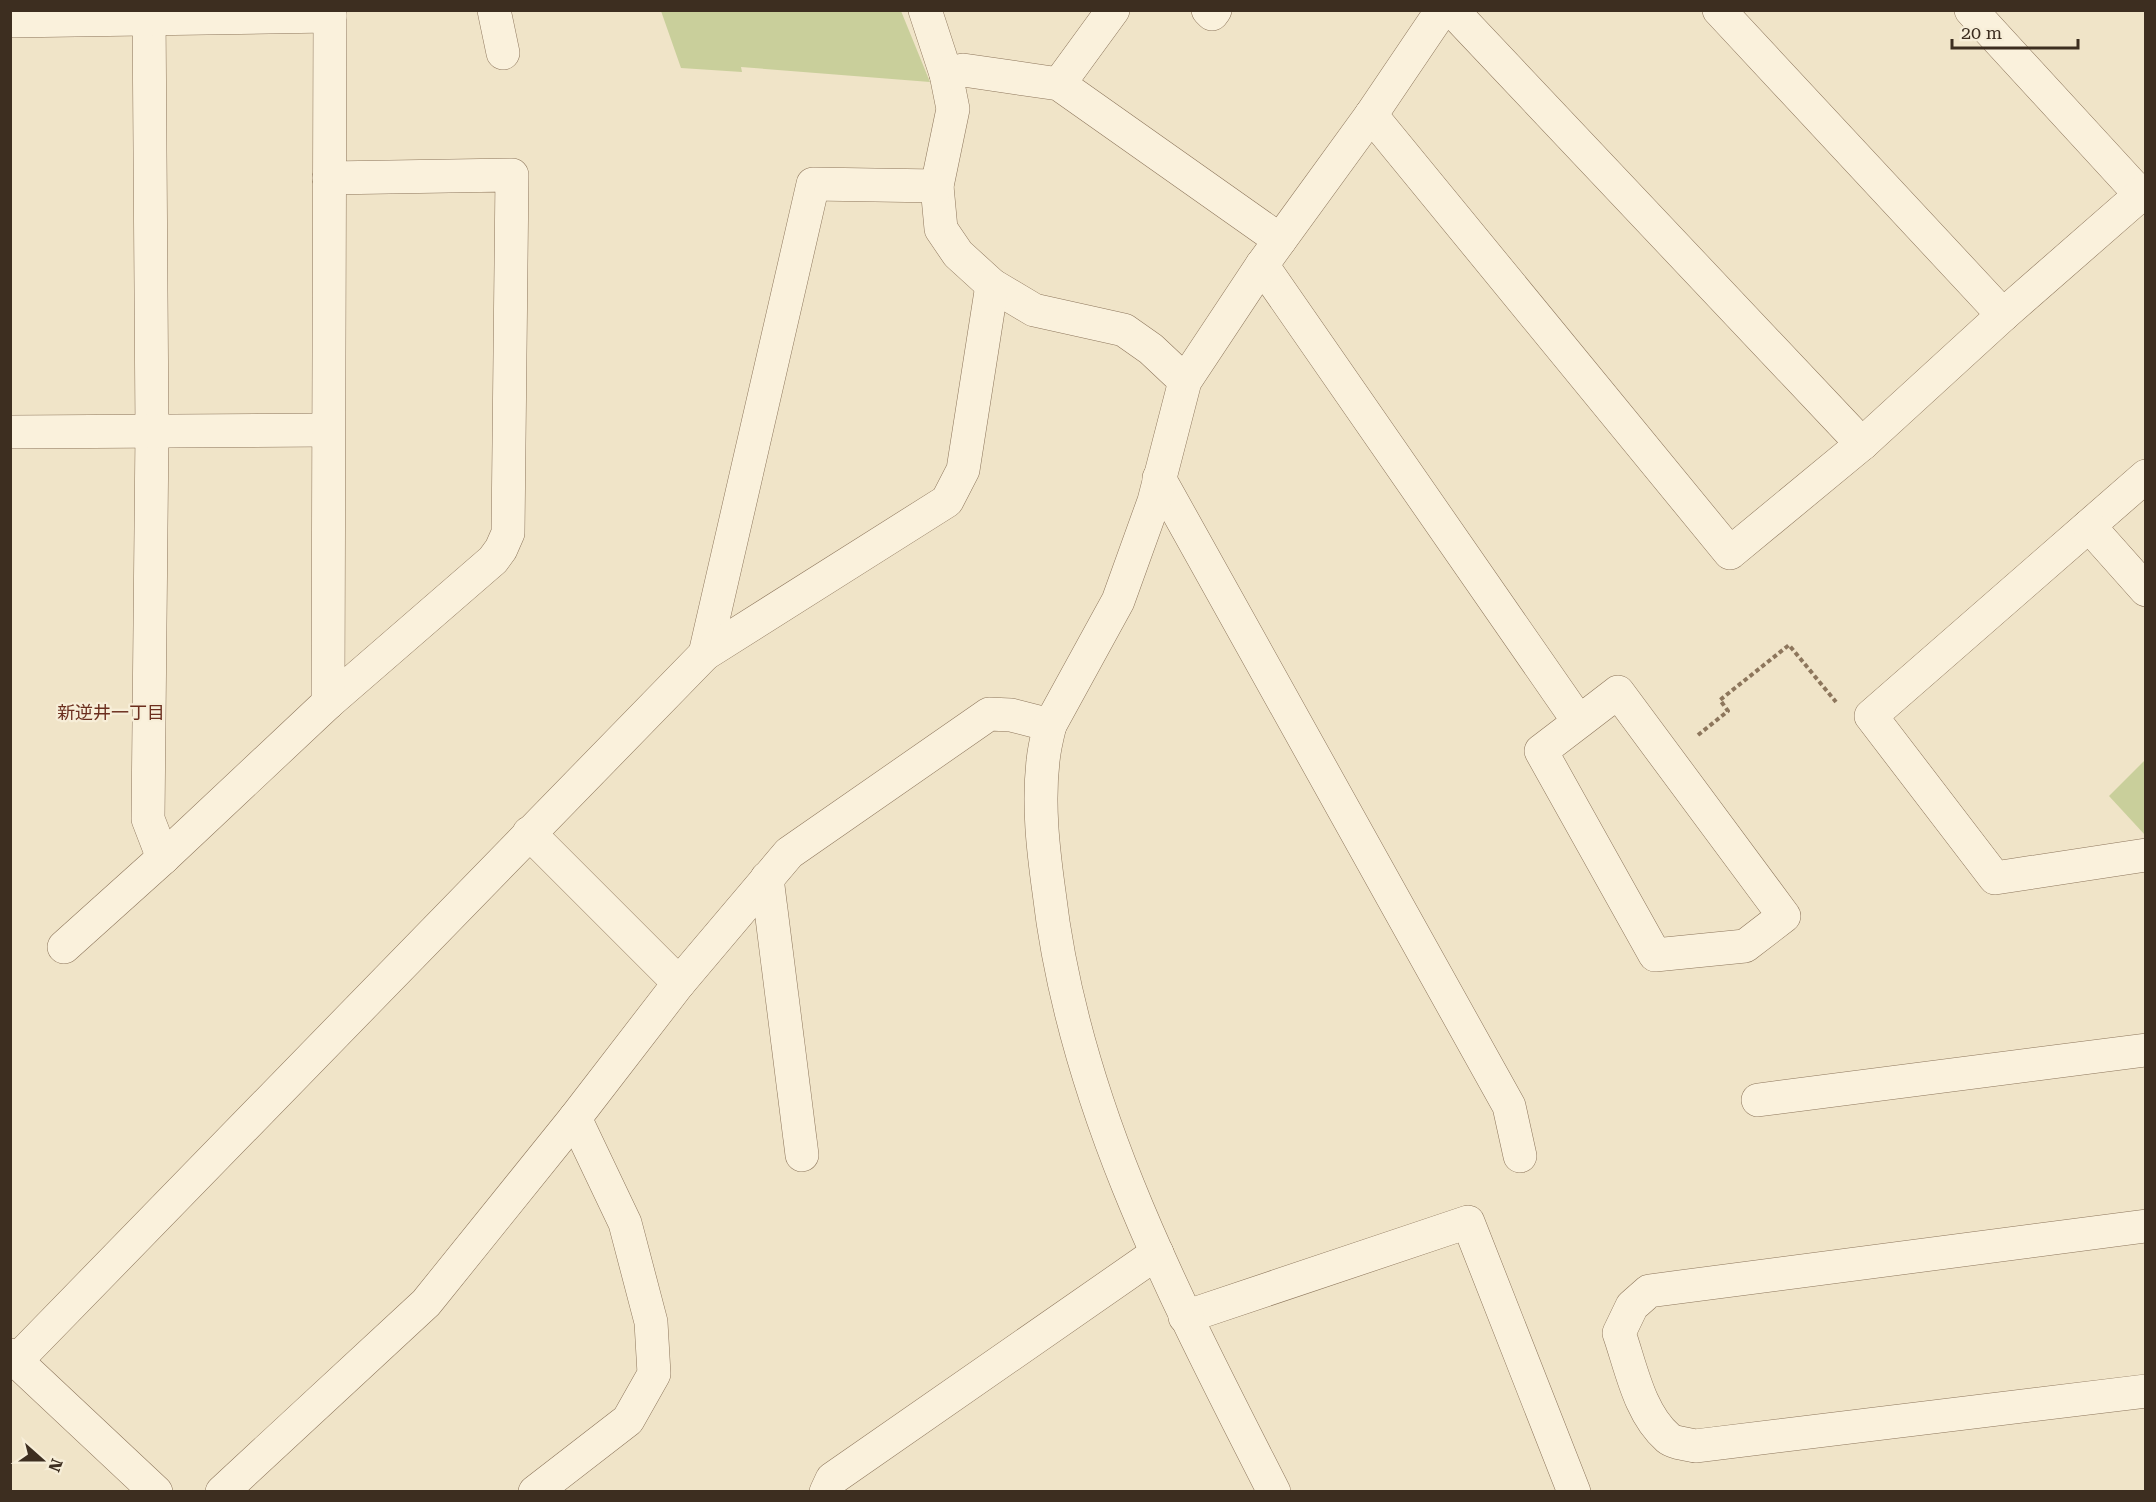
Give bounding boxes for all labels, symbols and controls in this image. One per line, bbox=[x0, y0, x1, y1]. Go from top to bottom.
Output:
scale bar bbox=[1952, 12, 2078, 50]
text: 20 m bbox=[1961, 22, 2002, 43]
district label: 新逆井一丁目 bbox=[57, 702, 165, 723]
north arrow bbox=[12, 1430, 72, 1490]
text: N bbox=[44, 1456, 67, 1474]

